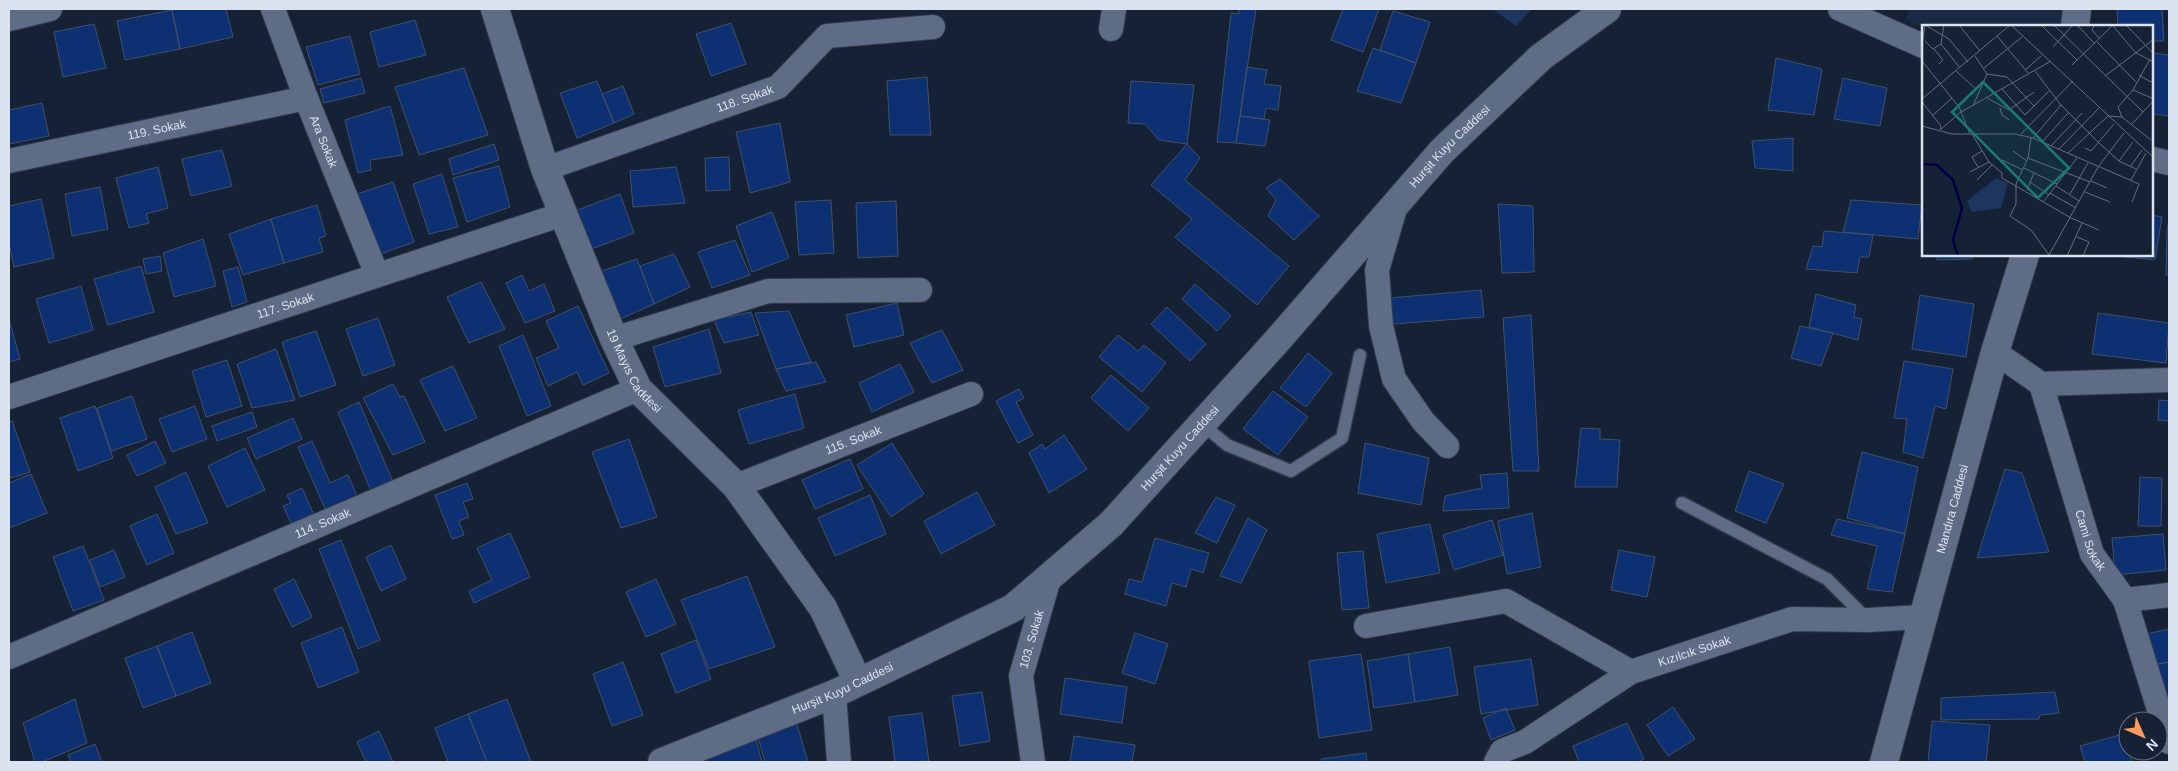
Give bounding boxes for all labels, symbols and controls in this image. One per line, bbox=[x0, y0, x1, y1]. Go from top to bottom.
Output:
inset map bbox=[1922, 25, 2153, 256]
street label: 118. Sokak bbox=[715, 82, 776, 115]
street label: Hurşit Kuyu Caddesi bbox=[1406, 102, 1493, 190]
street label: Ara Sokak bbox=[307, 113, 341, 171]
street label: 119. Sokak bbox=[126, 116, 188, 143]
street label: 117. Sokak bbox=[255, 289, 317, 322]
street label: 19 Mayıs Caddesi bbox=[604, 327, 665, 415]
street label: Hurşit Kuyu Caddesi bbox=[1138, 403, 1222, 493]
street label: 115. Sokak bbox=[823, 422, 884, 457]
street label: Mandıra Caddesi bbox=[1934, 463, 1971, 555]
street label: 114. Sokak bbox=[293, 505, 354, 541]
street label: Cami Sokak bbox=[2072, 508, 2109, 574]
street label: 103. Sokak bbox=[1017, 608, 1047, 670]
street label: Kızılcık Sokak bbox=[1656, 632, 1733, 670]
street label: Hurşit Kuyu Caddesi bbox=[790, 660, 895, 717]
north arrow bbox=[2118, 711, 2168, 761]
text: N bbox=[2143, 736, 2161, 754]

